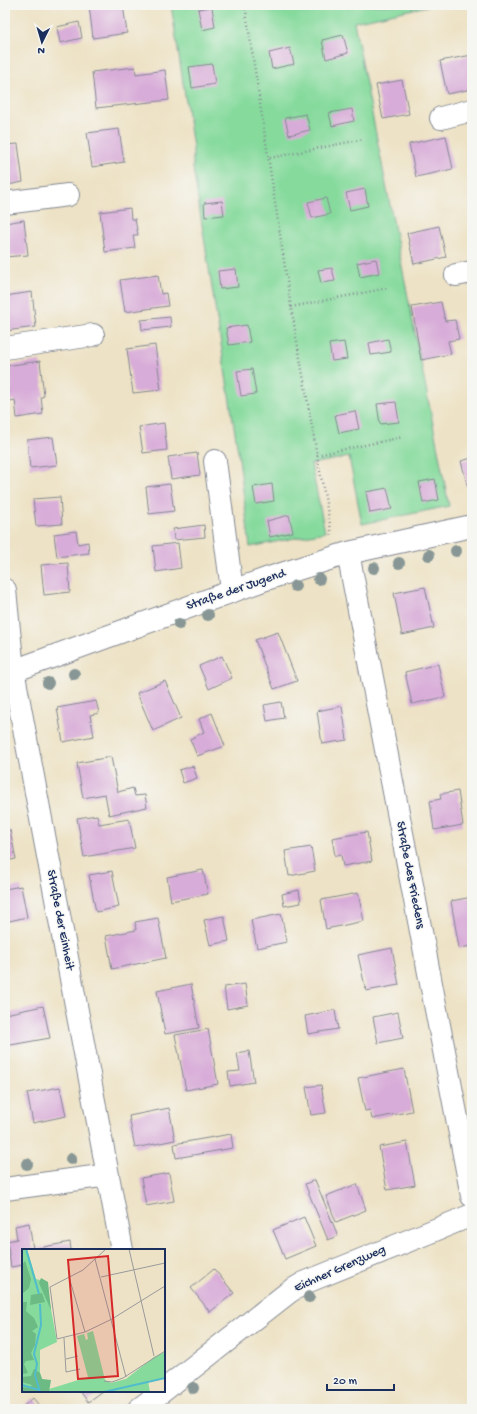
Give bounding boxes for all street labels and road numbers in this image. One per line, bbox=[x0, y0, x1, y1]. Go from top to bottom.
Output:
street label: Straße der Jugend bbox=[185, 566, 289, 614]
street label: Straße des Friedens bbox=[392, 820, 428, 931]
street label: Straße der Einheit bbox=[43, 869, 77, 973]
street label: Eichner Grenzweg bbox=[292, 1242, 388, 1296]

